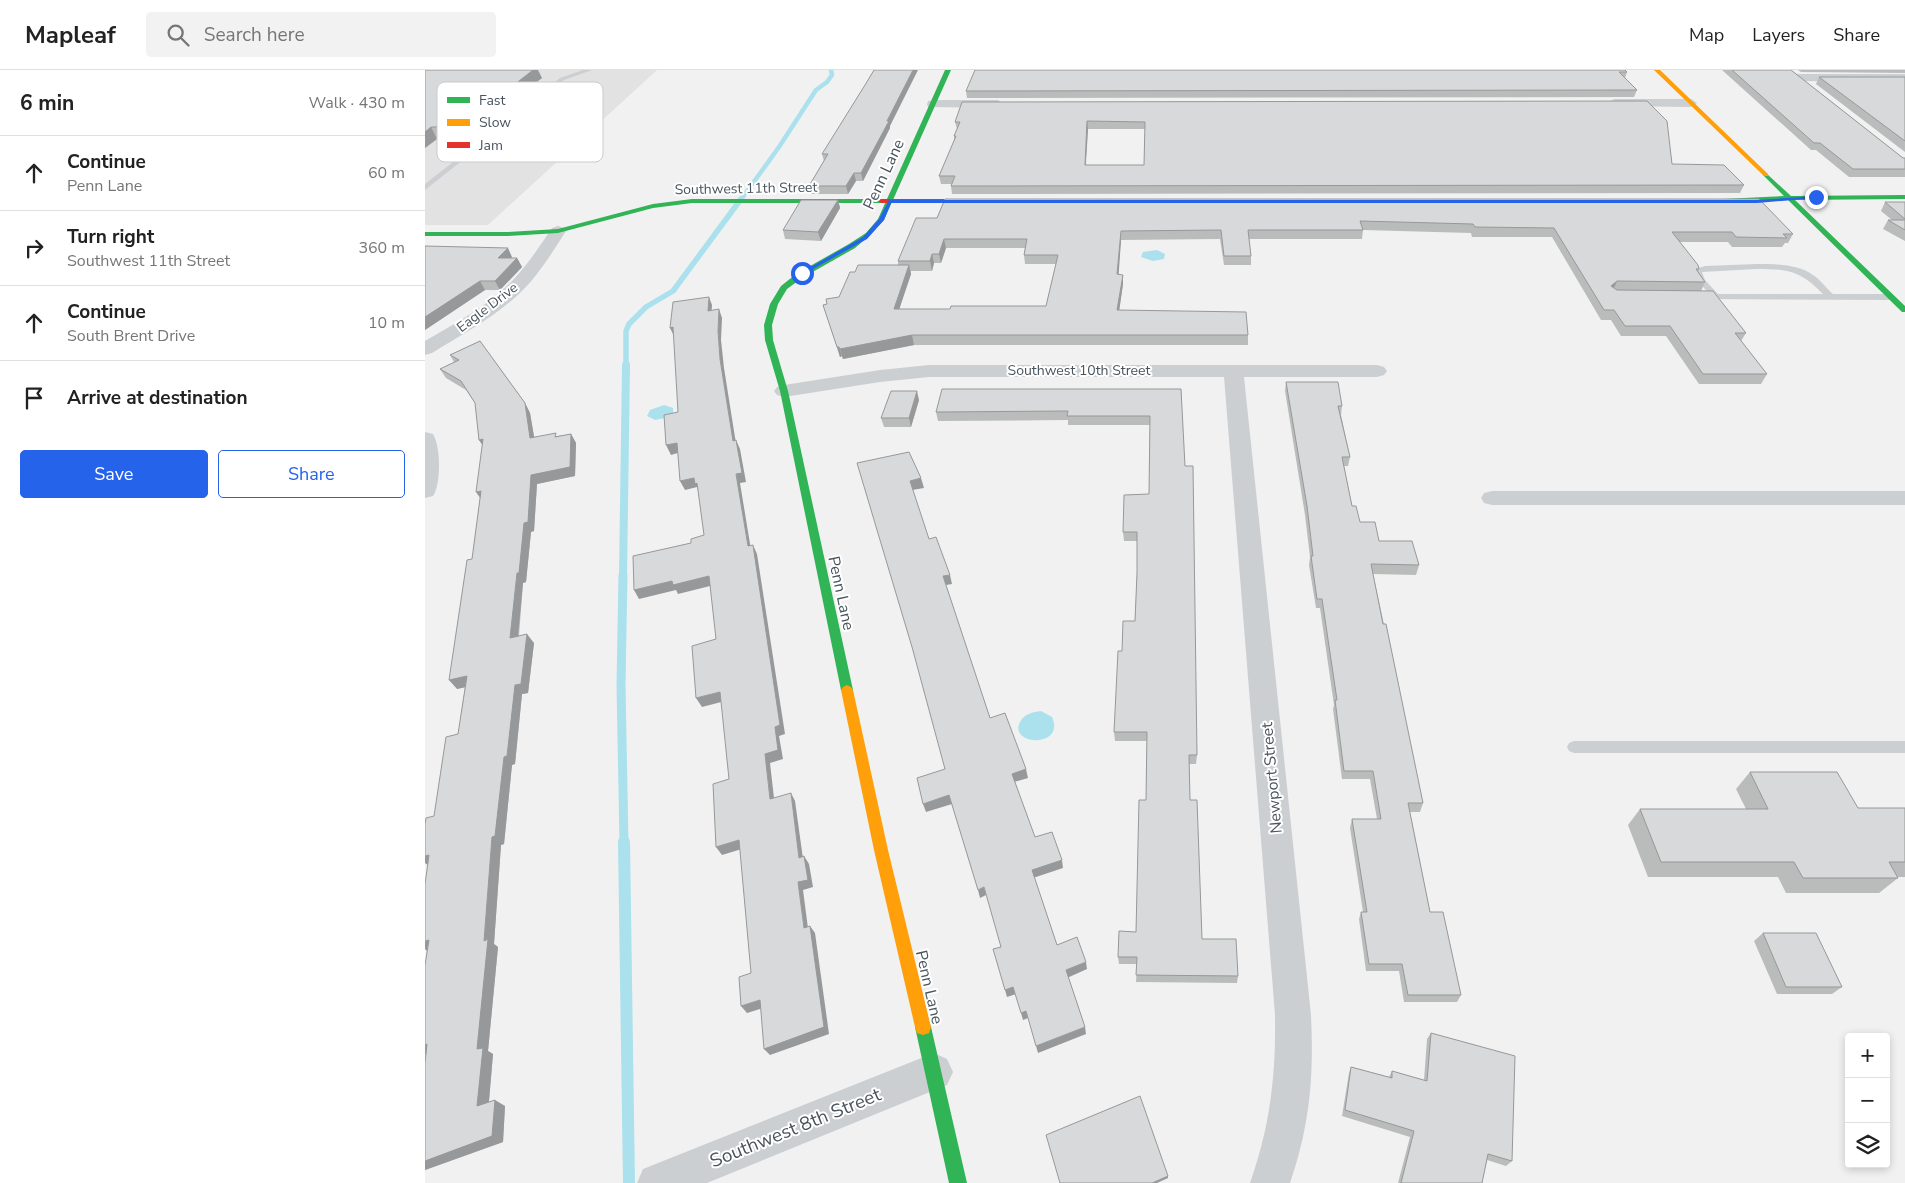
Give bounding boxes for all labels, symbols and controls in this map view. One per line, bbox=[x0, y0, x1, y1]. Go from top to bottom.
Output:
search box bbox=[146, 12, 496, 57]
text: Mapleaf bbox=[25, 19, 116, 51]
icon: search bbox=[164, 21, 192, 49]
text: Search here bbox=[204, 22, 305, 48]
text: Map bbox=[1689, 23, 1724, 47]
text: Layers bbox=[1752, 23, 1805, 47]
text: Share bbox=[1833, 23, 1880, 47]
legend bbox=[437, 82, 603, 162]
text: 6 min bbox=[20, 89, 74, 117]
text: Fast bbox=[479, 91, 505, 110]
text: Walk · 430 m bbox=[309, 92, 405, 114]
text: Slow bbox=[479, 113, 511, 132]
text: Jam bbox=[478, 136, 503, 155]
street label: Penn Lane bbox=[858, 136, 910, 213]
text: Continue bbox=[67, 149, 146, 175]
icon: ahead bbox=[20, 159, 48, 187]
text: 60 m bbox=[368, 162, 405, 184]
text: Penn Lane bbox=[67, 175, 142, 197]
street label: Southwest 11th Street bbox=[674, 178, 818, 199]
route end bbox=[1805, 186, 1828, 209]
text: Turn right bbox=[67, 224, 154, 250]
icon: right bbox=[20, 234, 48, 262]
text: 360 m bbox=[358, 237, 405, 259]
text: Southwest 11th Street bbox=[67, 250, 230, 272]
route start bbox=[791, 262, 814, 285]
street label: Eagle Drive bbox=[453, 278, 522, 337]
text: Continue bbox=[67, 299, 146, 325]
icon: ahead bbox=[20, 309, 48, 337]
text: 10 m bbox=[368, 312, 405, 334]
text: South Brent Drive bbox=[67, 325, 195, 347]
street label: Southwest 10th Street bbox=[1008, 361, 1150, 380]
icon: arrive bbox=[20, 384, 48, 412]
text: Arrive at destination bbox=[67, 385, 248, 411]
button: Save bbox=[20, 450, 208, 498]
button: Share bbox=[218, 450, 405, 498]
street label: Penn Lane bbox=[822, 554, 860, 632]
street label: Newport Street bbox=[1256, 721, 1288, 834]
street label: Penn Lane bbox=[910, 948, 948, 1026]
map controls bbox=[1845, 1033, 1890, 1168]
button: + bbox=[1845, 1033, 1890, 1078]
button: − bbox=[1845, 1078, 1890, 1123]
street label: Southwest 8th Street bbox=[706, 1082, 885, 1174]
button: layers bbox=[1845, 1123, 1890, 1168]

